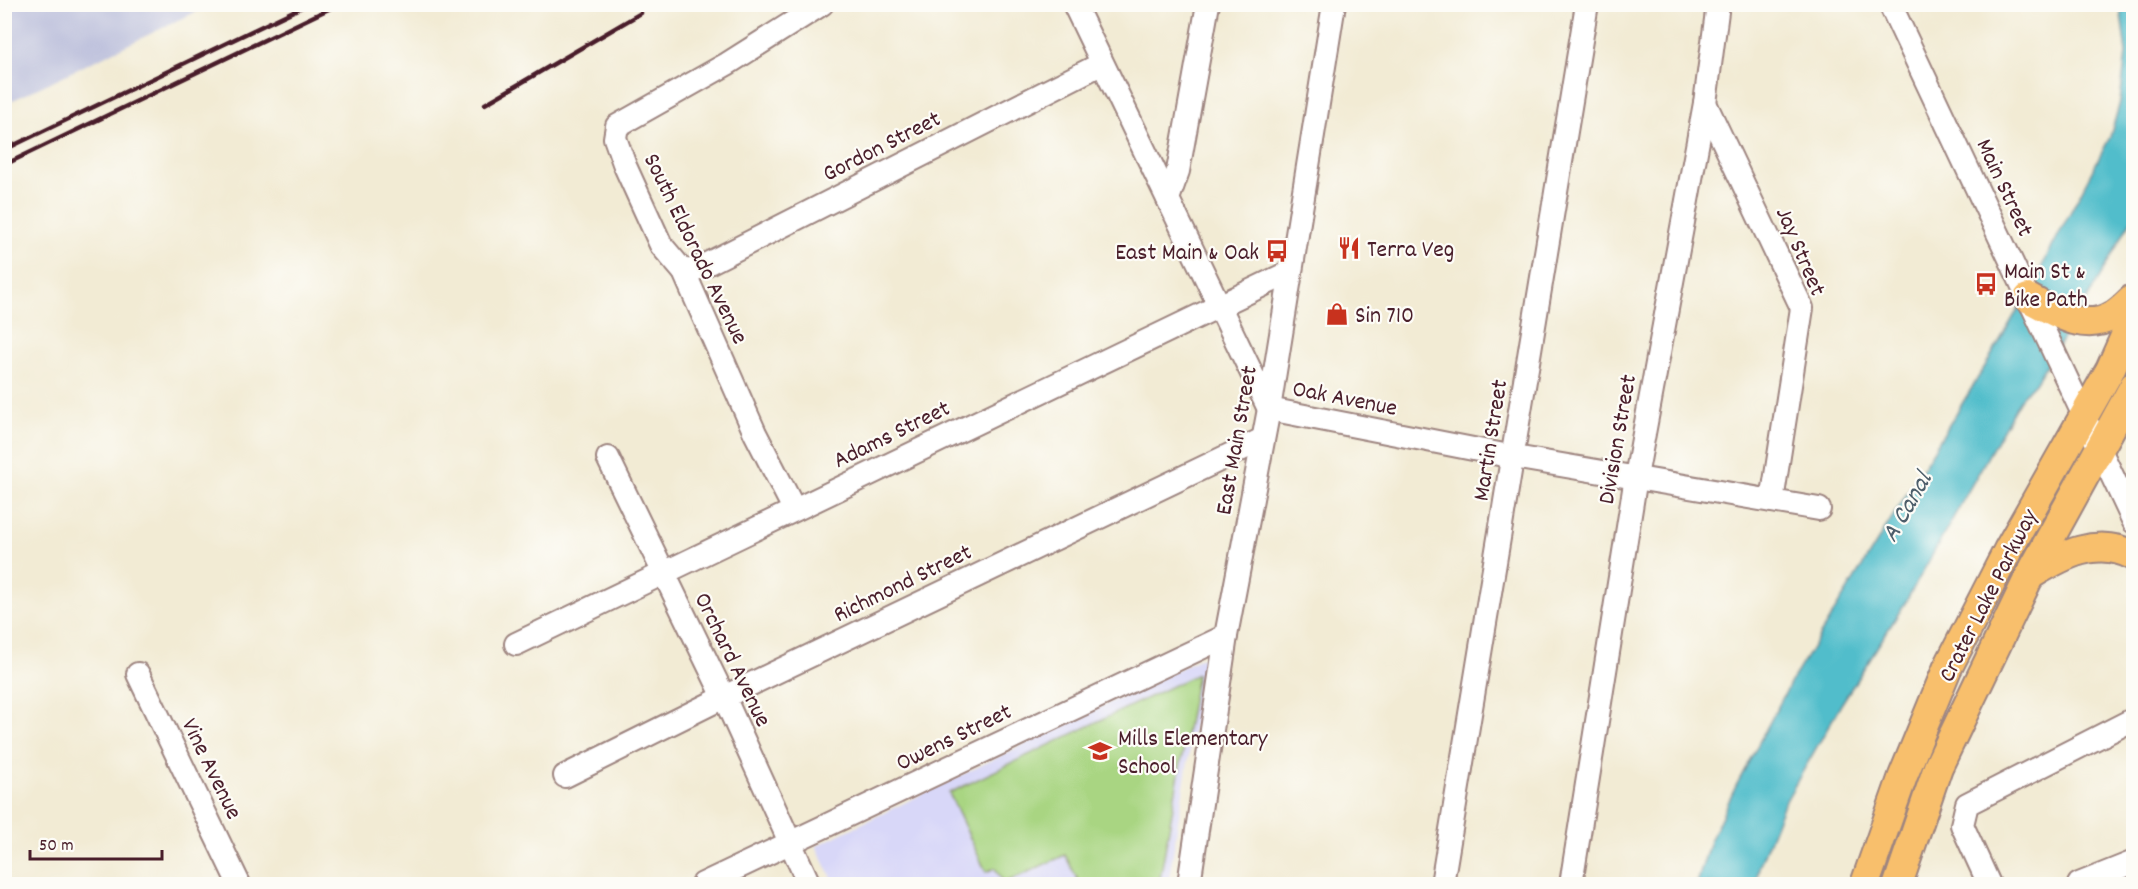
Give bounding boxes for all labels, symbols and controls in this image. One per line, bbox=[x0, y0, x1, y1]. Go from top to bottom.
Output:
street label: Gordon Street bbox=[817, 103, 947, 192]
street label: Main Street bbox=[1966, 134, 2041, 243]
street label: South Eldorado Avenue bbox=[633, 148, 755, 351]
street label: Jay Street bbox=[1765, 202, 1833, 302]
place label: Terra Veg bbox=[1367, 234, 1454, 268]
restaurant icon: Terra Veg bbox=[1336, 235, 1362, 261]
place label: East Main & Oak bbox=[1115, 237, 1259, 271]
bus stop icon: East Main & Oak bbox=[1264, 238, 1290, 264]
place label: Main St & Bike Path bbox=[2004, 256, 2088, 318]
bus stop icon: Main St & Bike Path bbox=[1973, 271, 1999, 297]
place label: Sin 710 bbox=[1355, 300, 1414, 334]
shop icon: Sin 710 bbox=[1324, 301, 1350, 327]
street label: East Main Street bbox=[1208, 363, 1268, 518]
street label: Division Street bbox=[1591, 372, 1647, 507]
street label: Oak Avenue bbox=[1289, 373, 1400, 427]
street label: Martin Street bbox=[1466, 377, 1518, 504]
street label: Adams Street bbox=[828, 393, 957, 479]
water label: A Canal bbox=[1873, 464, 1944, 550]
street label: Crater Lake Parkway bbox=[1931, 503, 2049, 689]
street label: Richmond Street bbox=[828, 536, 978, 633]
street label: Orchard Avenue bbox=[684, 587, 779, 733]
street label: Owens Street bbox=[891, 696, 1018, 781]
street label: Vine Avenue bbox=[171, 713, 249, 826]
place label: Mills Elementary School bbox=[1118, 723, 1269, 785]
school or university icon: Mills Elementary School bbox=[1087, 738, 1113, 764]
scale bar bbox=[30, 823, 162, 861]
text: 50 m bbox=[39, 834, 74, 859]

